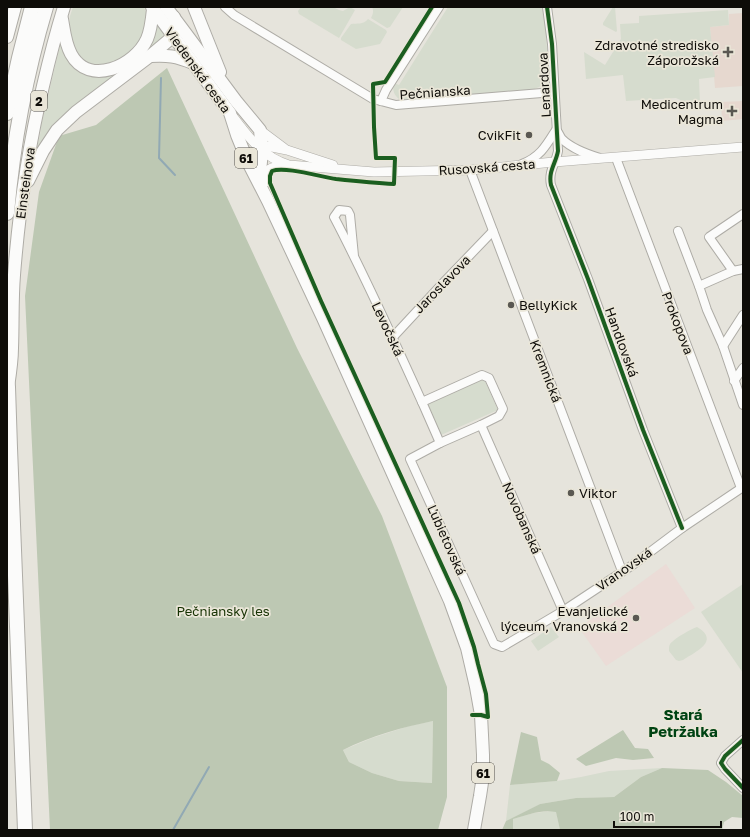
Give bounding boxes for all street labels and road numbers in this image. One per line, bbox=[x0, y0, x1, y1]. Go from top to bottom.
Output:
street label: Viedenská cesta bbox=[162, 24, 234, 116]
street label: Lenardova bbox=[534, 52, 554, 118]
street label: Pečnianska bbox=[399, 82, 471, 102]
road number: 2 bbox=[31, 91, 47, 111]
street label: Einsteinova bbox=[12, 146, 38, 220]
road number: 61 bbox=[235, 148, 257, 168]
street label: Rusovská cesta bbox=[438, 156, 536, 178]
street label: Jaroslavova bbox=[410, 252, 474, 316]
street label: Prokopova bbox=[659, 289, 697, 357]
street label: Levočská bbox=[369, 299, 407, 359]
street label: Handlovská bbox=[602, 305, 642, 379]
street label: Kremnická bbox=[527, 337, 565, 405]
street label: Novobanská bbox=[499, 480, 545, 556]
street label: Ľubietovská bbox=[424, 502, 470, 578]
street label: Vranovská bbox=[593, 544, 655, 594]
road number: 61 bbox=[472, 763, 494, 783]

